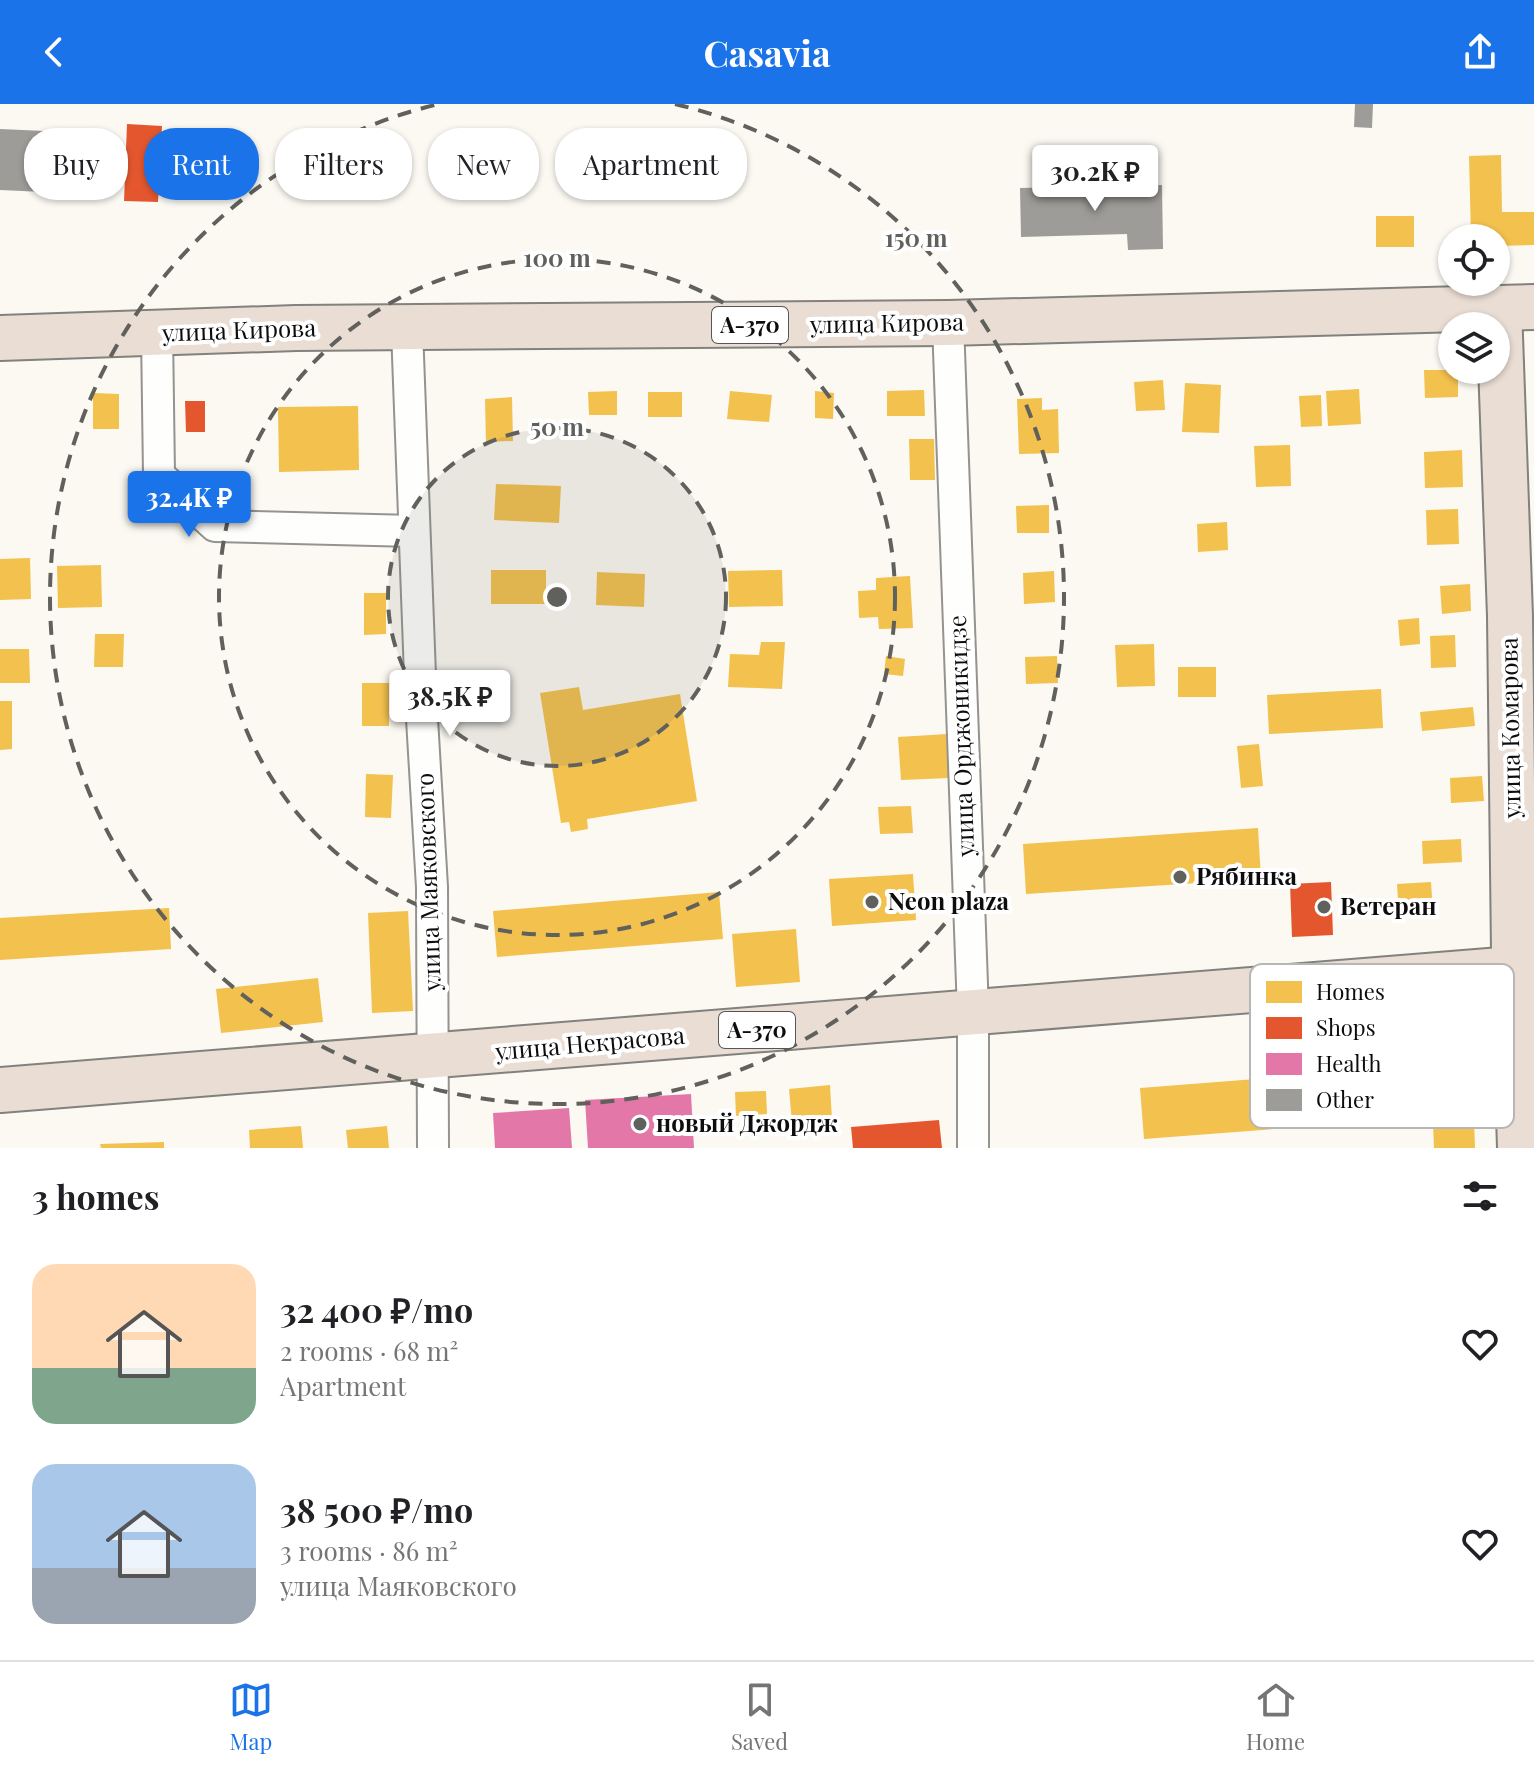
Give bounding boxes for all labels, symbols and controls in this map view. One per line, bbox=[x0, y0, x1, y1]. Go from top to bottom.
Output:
text: Casavia bbox=[703, 28, 831, 76]
icon: back bbox=[32, 30, 76, 74]
icon: share bbox=[1458, 30, 1502, 74]
chip: Buy bbox=[24, 128, 128, 200]
chip: Rent bbox=[144, 128, 259, 200]
chip: Filters bbox=[275, 128, 412, 200]
chip: New bbox=[428, 128, 539, 200]
chip: Apartment bbox=[555, 128, 747, 200]
pin: 30.2K ₽ bbox=[1021, 145, 1169, 213]
text: 30.2K ₽ bbox=[1050, 153, 1140, 188]
text: 150 m bbox=[885, 221, 948, 253]
map controls bbox=[1438, 224, 1510, 384]
button: locate bbox=[1438, 224, 1510, 296]
text: 100 m bbox=[523, 241, 591, 273]
street label: улица Кирова bbox=[809, 305, 964, 339]
road number: А-370 bbox=[712, 307, 788, 343]
street label: улица Кирова bbox=[160, 310, 317, 348]
button: layers bbox=[1438, 312, 1510, 384]
text: 50 m bbox=[530, 410, 584, 442]
pin: 32.4K ₽ bbox=[115, 471, 263, 539]
text: 32.4K ₽ bbox=[146, 479, 232, 514]
centre of rings bbox=[543, 583, 571, 611]
street label: улица Орджоникидзе bbox=[940, 615, 980, 859]
street label: улица Комарова bbox=[1491, 637, 1527, 820]
pin: 38.5K ₽ bbox=[376, 670, 524, 738]
text: 38.5K ₽ bbox=[407, 678, 493, 713]
street label: улица Маяковского bbox=[407, 772, 447, 993]
place label: Рябинка bbox=[1196, 859, 1297, 891]
marker: Рябинка bbox=[1171, 868, 1189, 886]
place label: Neon plaza bbox=[888, 884, 1010, 916]
place label: Ветеран bbox=[1340, 889, 1436, 921]
marker: Neon plaza bbox=[863, 893, 881, 911]
marker: Ветеран bbox=[1315, 898, 1333, 916]
legend bbox=[1250, 964, 1514, 1128]
text: Homes bbox=[1316, 976, 1385, 1006]
road number: А-370 bbox=[719, 1012, 795, 1048]
text: Shops bbox=[1316, 1012, 1376, 1042]
street label: улица Некрасова bbox=[493, 1018, 686, 1066]
text: Health bbox=[1316, 1048, 1381, 1078]
text: Other bbox=[1316, 1084, 1374, 1114]
place label: новый Джордж bbox=[656, 1106, 838, 1138]
marker: новый Джордж bbox=[631, 1115, 649, 1133]
text: 3 homes bbox=[32, 1173, 159, 1219]
icon: filters bbox=[1458, 1174, 1502, 1218]
text: 32 400 ₽/mo bbox=[280, 1286, 473, 1332]
icon: home bbox=[96, 1296, 192, 1392]
icon: heart bbox=[1458, 1322, 1502, 1366]
text: 2 rooms · 68 m² bbox=[280, 1333, 458, 1368]
text: Apartment bbox=[280, 1368, 406, 1403]
text: 38 500 ₽/mo bbox=[280, 1486, 473, 1532]
icon: home bbox=[96, 1496, 192, 1592]
icon: heart bbox=[1458, 1522, 1502, 1566]
text: 3 rooms · 86 m² bbox=[280, 1533, 458, 1568]
text: улица Маяковского bbox=[280, 1568, 517, 1603]
tab: Map bbox=[229, 1678, 273, 1756]
tab: Saved bbox=[731, 1678, 788, 1756]
tab: Home bbox=[1246, 1678, 1305, 1756]

